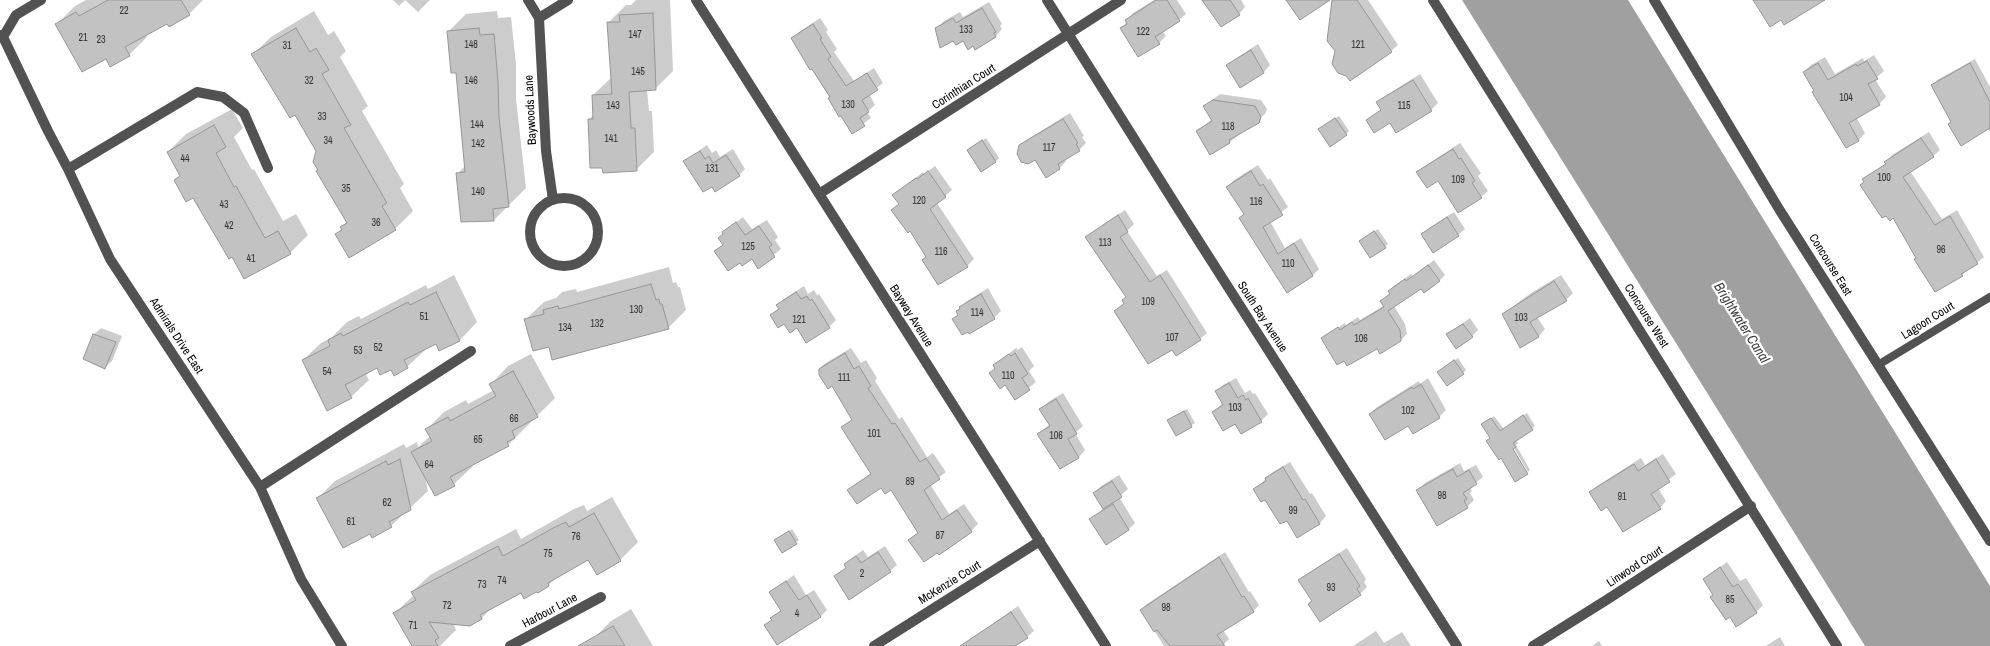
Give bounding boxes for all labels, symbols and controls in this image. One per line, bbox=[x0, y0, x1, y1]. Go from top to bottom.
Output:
house number: 22 bbox=[119, 5, 129, 17]
house number: 133 bbox=[959, 24, 973, 36]
house number: 122 bbox=[1136, 26, 1150, 38]
house number: 147 bbox=[628, 29, 642, 41]
house number: 21 bbox=[78, 32, 88, 44]
house number: 23 bbox=[96, 34, 106, 46]
house number: 148 bbox=[464, 39, 478, 51]
house number: 121 bbox=[1351, 39, 1365, 51]
house number: 31 bbox=[282, 40, 292, 52]
street label: Corinthian Court bbox=[930, 61, 998, 113]
house number: 145 bbox=[631, 66, 645, 78]
house number: 32 bbox=[304, 75, 314, 87]
house number: 146 bbox=[464, 75, 478, 87]
street label: Baywoods Lane bbox=[522, 75, 540, 145]
house number: 104 bbox=[1839, 92, 1853, 104]
house number: 130 bbox=[841, 99, 855, 111]
house number: 143 bbox=[606, 100, 620, 112]
house number: 115 bbox=[1397, 100, 1411, 112]
house number: 33 bbox=[317, 111, 327, 123]
house number: 144 bbox=[470, 119, 484, 131]
house number: 118 bbox=[1221, 121, 1235, 133]
house number: 141 bbox=[604, 133, 618, 145]
house number: 34 bbox=[323, 135, 333, 147]
house number: 142 bbox=[471, 138, 485, 150]
house number: 117 bbox=[1042, 142, 1056, 154]
house number: 44 bbox=[180, 153, 190, 165]
house number: 131 bbox=[705, 163, 719, 175]
house number: 100 bbox=[1877, 172, 1891, 184]
house number: 109 bbox=[1451, 174, 1465, 186]
house number: 35 bbox=[341, 183, 351, 195]
house number: 140 bbox=[471, 186, 485, 198]
house number: 120 bbox=[912, 195, 926, 207]
house number: 116 bbox=[1249, 196, 1263, 208]
house number: 43 bbox=[219, 199, 229, 211]
house number: 36 bbox=[371, 217, 381, 229]
house number: 42 bbox=[224, 220, 234, 232]
street label: Concourse East bbox=[1805, 231, 1855, 299]
house number: 113 bbox=[1098, 237, 1112, 249]
house number: 125 bbox=[741, 241, 755, 253]
house number: 96 bbox=[1936, 244, 1946, 256]
house number: 116 bbox=[934, 246, 948, 258]
house number: 41 bbox=[246, 253, 256, 265]
house number: 110 bbox=[1281, 258, 1295, 270]
street label: South Bay Avenue bbox=[1234, 279, 1290, 355]
water label: Brightwater Canal bbox=[1710, 280, 1772, 366]
street label: Concourse West bbox=[1621, 281, 1671, 351]
street label: Bayway Avenue bbox=[886, 282, 936, 350]
street label: Admirals Drive East bbox=[146, 295, 206, 377]
house number: 109 bbox=[1141, 296, 1155, 308]
street label: Lagoon Court bbox=[1899, 299, 1957, 343]
house number: 130 bbox=[629, 304, 643, 316]
house number: 114 bbox=[970, 307, 984, 319]
house number: 51 bbox=[419, 311, 429, 323]
house number: 103 bbox=[1514, 312, 1528, 324]
house number: 121 bbox=[792, 314, 806, 326]
house number: 132 bbox=[590, 318, 604, 330]
house number: 134 bbox=[558, 322, 572, 334]
house number: 107 bbox=[1165, 332, 1179, 344]
house number: 106 bbox=[1354, 333, 1368, 345]
house number: 52 bbox=[373, 342, 383, 354]
house number: 53 bbox=[353, 345, 363, 357]
house number: 54 bbox=[322, 366, 332, 378]
house number: 110 bbox=[1001, 370, 1015, 382]
house number: 111 bbox=[838, 372, 850, 384]
house number: 103 bbox=[1228, 402, 1242, 414]
house number: 102 bbox=[1401, 405, 1415, 417]
house number: 66 bbox=[509, 413, 519, 425]
house number: 101 bbox=[867, 428, 881, 440]
house number: 106 bbox=[1049, 430, 1063, 442]
house number: 65 bbox=[473, 434, 483, 446]
house number: 64 bbox=[424, 459, 434, 471]
house number: 89 bbox=[905, 476, 915, 488]
house number: 98 bbox=[1437, 490, 1447, 502]
house number: 91 bbox=[1617, 491, 1627, 503]
house number: 62 bbox=[382, 497, 392, 509]
house number: 99 bbox=[1288, 505, 1298, 517]
house number: 61 bbox=[346, 516, 356, 528]
house number: 87 bbox=[935, 530, 945, 542]
house number: 76 bbox=[571, 531, 581, 543]
street label: Linwood Court bbox=[1604, 544, 1666, 590]
house number: 75 bbox=[543, 548, 553, 560]
street label: McKenzie Court bbox=[916, 558, 984, 608]
house number: 2 bbox=[860, 568, 864, 580]
house number: 74 bbox=[497, 575, 507, 587]
house number: 73 bbox=[477, 579, 487, 591]
house number: 93 bbox=[1326, 582, 1336, 594]
street label: Harbour Lane bbox=[520, 591, 580, 631]
house number: 85 bbox=[1725, 594, 1735, 606]
house number: 72 bbox=[442, 600, 452, 612]
house number: 98 bbox=[1161, 602, 1171, 614]
house number: 4 bbox=[795, 608, 799, 620]
house number: 71 bbox=[408, 620, 418, 632]

